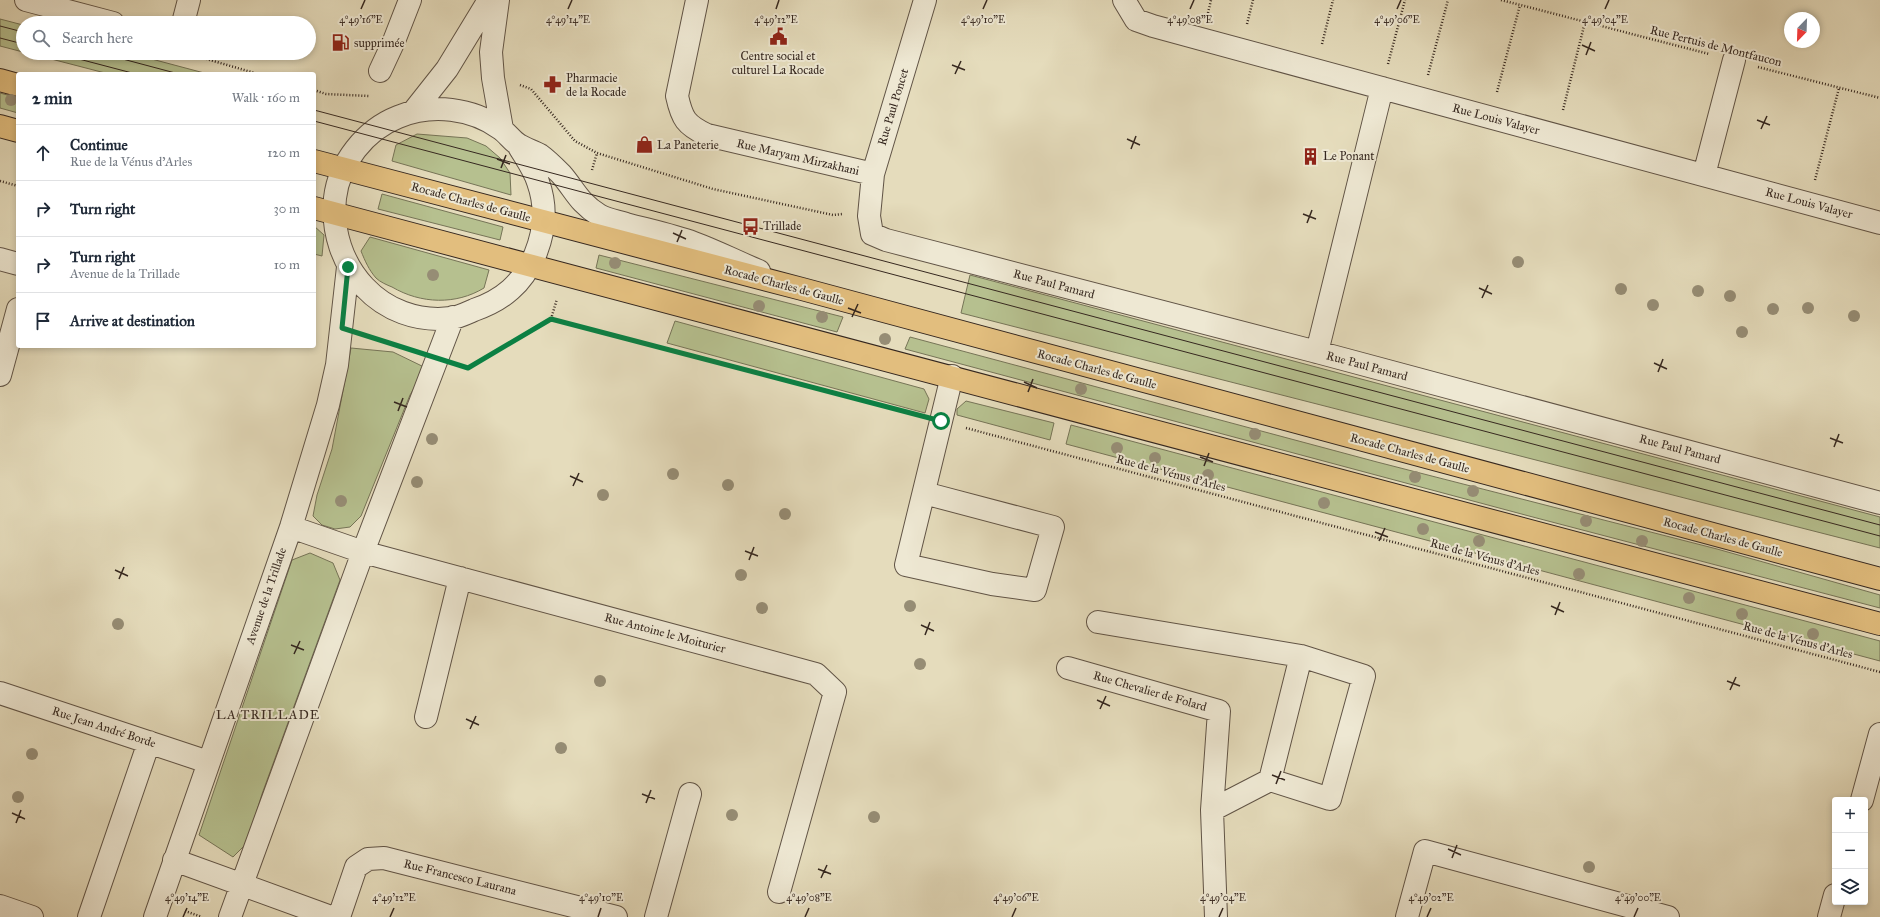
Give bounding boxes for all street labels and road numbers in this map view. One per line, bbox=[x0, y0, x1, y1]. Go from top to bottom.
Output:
street label: Rue Pertuis de Montfaucon bbox=[1649, 23, 1784, 69]
street label: Rue Paul Poncet bbox=[875, 66, 912, 147]
street label: Rue Louis Valayer bbox=[1451, 101, 1542, 137]
street label: Rue Maryam Mirzakhani bbox=[735, 136, 861, 178]
street label: Rocade Charles de Gaulle bbox=[410, 179, 532, 225]
street label: Rue Louis Valayer bbox=[1764, 185, 1855, 221]
street label: Rocade Charles de Gaulle bbox=[723, 262, 845, 308]
street label: Rue Paul Pamard bbox=[1012, 266, 1096, 302]
street label: Rocade Charles de Gaulle bbox=[1036, 346, 1158, 392]
street label: Rue Paul Pamard bbox=[1325, 348, 1409, 384]
street label: Rocade Charles de Gaulle bbox=[1349, 430, 1471, 476]
street label: Rue Paul Pamard bbox=[1638, 431, 1722, 467]
street label: Rue de la Vénus d'Arles bbox=[1115, 452, 1227, 494]
street label: Rocade Charles de Gaulle bbox=[1662, 514, 1784, 560]
street label: Rue de la Vénus d'Arles bbox=[1429, 536, 1541, 578]
street label: Avenue de la Trillade bbox=[243, 546, 289, 647]
street label: Rue Antoine le Moiturier bbox=[603, 610, 728, 656]
street label: Rue de la Vénus d'Arles bbox=[1742, 619, 1854, 661]
street label: Rue Chevalier de Folard bbox=[1092, 668, 1208, 714]
street label: Rue Jean André Borde bbox=[50, 704, 158, 751]
street label: Rue Francesco Laurana bbox=[402, 856, 519, 898]

